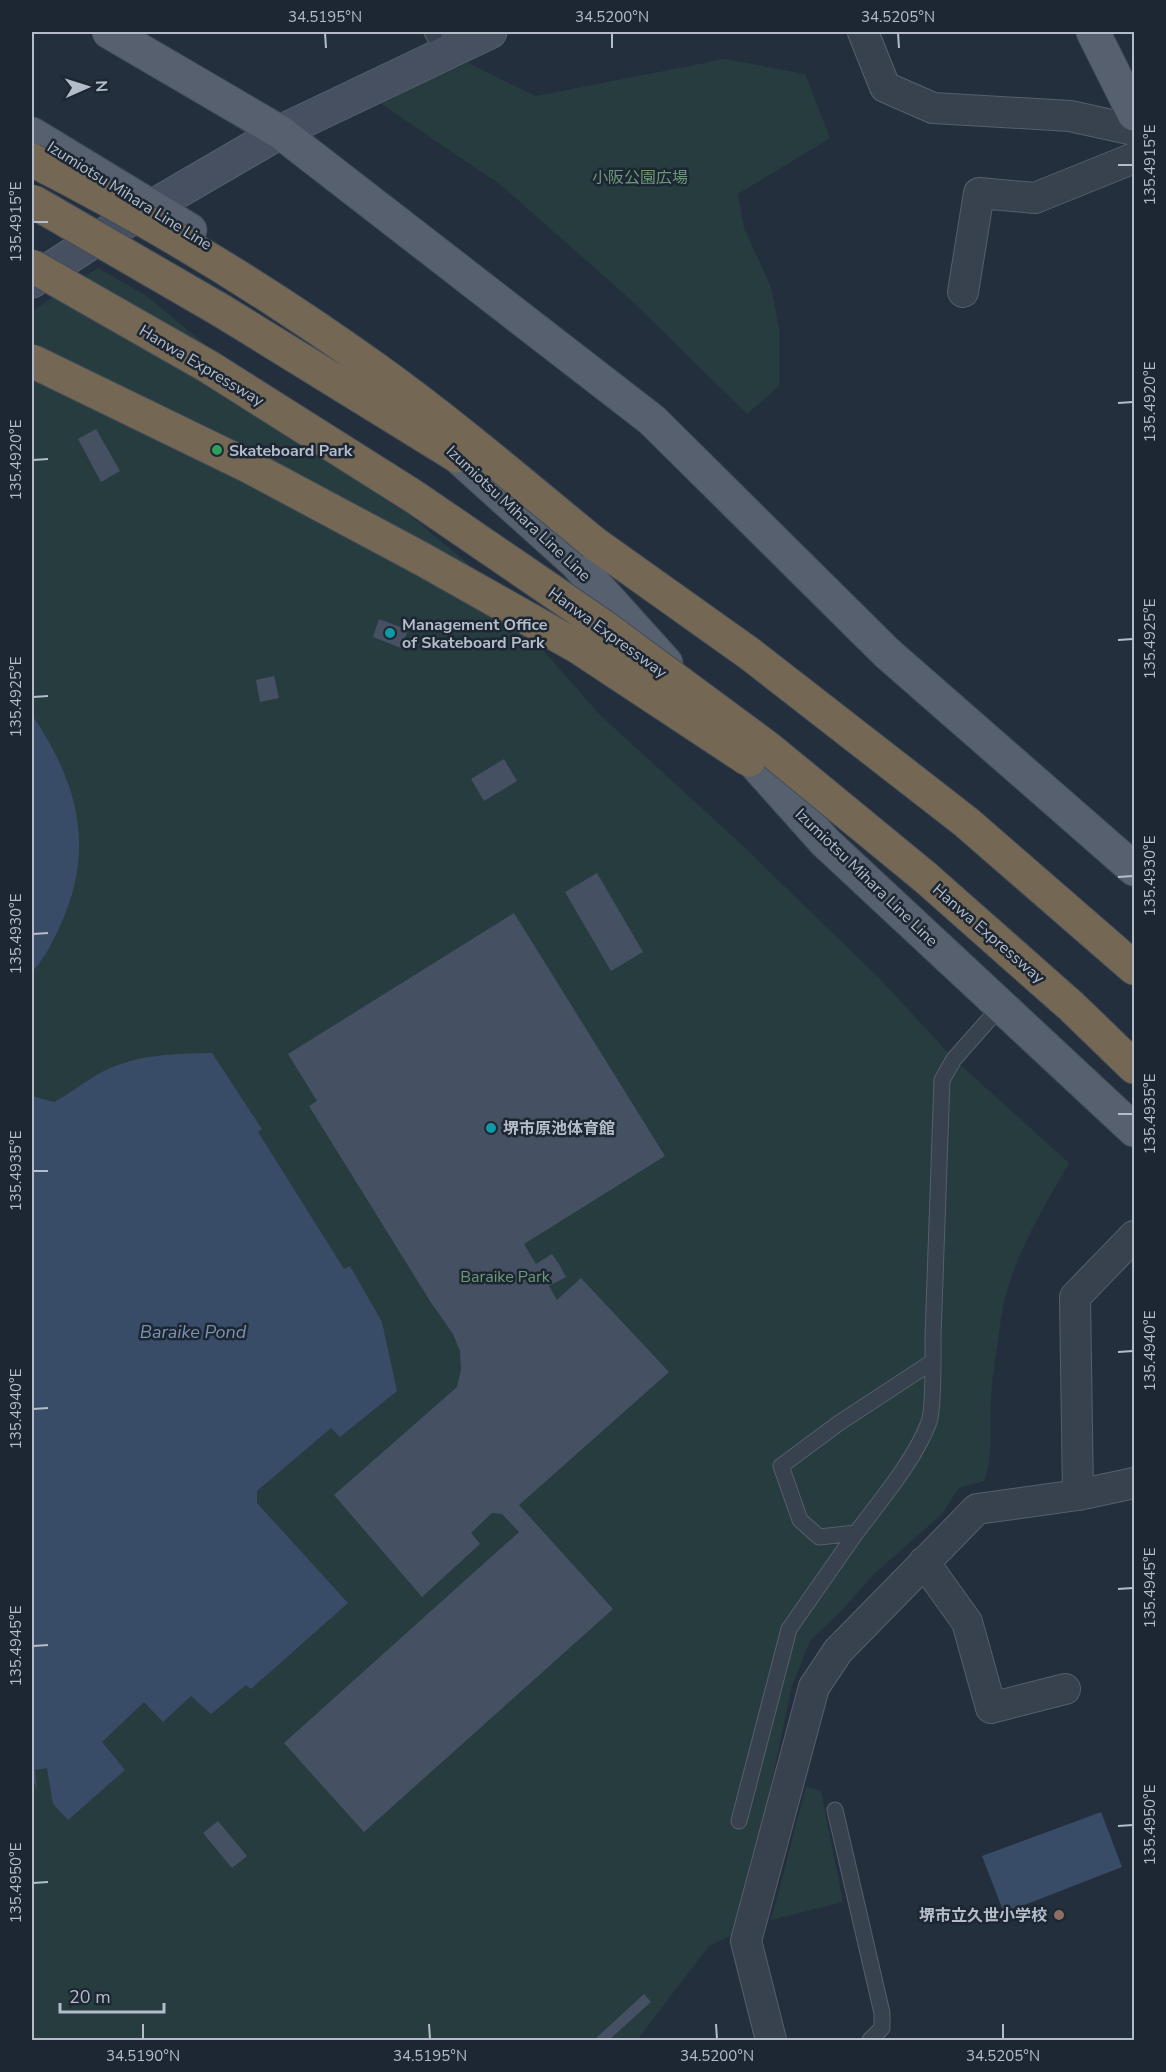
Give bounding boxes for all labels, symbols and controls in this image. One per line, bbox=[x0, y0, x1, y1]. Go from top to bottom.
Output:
text: 34.5195°N bbox=[288, 7, 362, 27]
text: 34.5200°N bbox=[575, 7, 649, 27]
text: 34.5205°N bbox=[861, 7, 935, 27]
north arrow bbox=[57, 57, 117, 117]
text: N bbox=[90, 80, 112, 93]
text: 135.4915°E bbox=[1140, 125, 1160, 205]
street label: Izumiotsu Mihara Line Line bbox=[43, 136, 216, 256]
park label: 小阪公園広場 bbox=[592, 167, 688, 189]
text: 135.4915°E bbox=[6, 182, 26, 262]
street label: Hanwa Expressway bbox=[135, 320, 269, 412]
text: 135.4920°E bbox=[1140, 362, 1160, 442]
text: 135.4920°E bbox=[6, 420, 26, 500]
place label: Skateboard Park bbox=[229, 440, 353, 462]
street label: Izumiotsu Mihara Line Line bbox=[441, 441, 595, 587]
marker: Skateboard Park bbox=[210, 443, 224, 457]
street label: Hanwa Expressway bbox=[544, 582, 672, 684]
text: 135.4925°E bbox=[1140, 599, 1160, 679]
place label: Management Office of Skateboard Park bbox=[402, 614, 548, 654]
marker: Management Office of Skateboard Park bbox=[383, 626, 397, 640]
text: 135.4925°E bbox=[6, 657, 26, 737]
street label: Izumiotsu Mihara Line Line bbox=[790, 804, 942, 952]
text: 135.4930°E bbox=[1140, 836, 1160, 916]
street label: Hanwa Expressway bbox=[928, 879, 1050, 989]
text: 135.4930°E bbox=[6, 894, 26, 974]
text: 135.4935°E bbox=[1140, 1074, 1160, 1154]
place label: 堺市原池体育館 bbox=[503, 1118, 615, 1140]
marker: 堺市原池体育館 bbox=[484, 1121, 498, 1135]
text: 135.4935°E bbox=[6, 1131, 26, 1211]
park label: Baraike Park bbox=[460, 1266, 551, 1288]
text: 135.4940°E bbox=[1140, 1311, 1160, 1391]
water label: Baraike Pond bbox=[140, 1320, 247, 1344]
text: 135.4940°E bbox=[6, 1369, 26, 1449]
text: 135.4945°E bbox=[1140, 1548, 1160, 1628]
text: 135.4945°E bbox=[6, 1606, 26, 1686]
text: 135.4950°E bbox=[1140, 1785, 1160, 1865]
text: 135.4950°E bbox=[6, 1843, 26, 1923]
place label: 堺市立久世小学校 bbox=[919, 1905, 1047, 1927]
marker: 堺市立久世小学校 bbox=[1052, 1908, 1066, 1922]
scale bar bbox=[60, 1976, 164, 2014]
text: 20 m bbox=[69, 1985, 111, 2009]
text: 34.5190°N bbox=[106, 2046, 180, 2066]
text: 34.5195°N bbox=[393, 2046, 467, 2066]
text: 34.5200°N bbox=[680, 2046, 754, 2066]
text: 34.5205°N bbox=[966, 2046, 1040, 2066]

